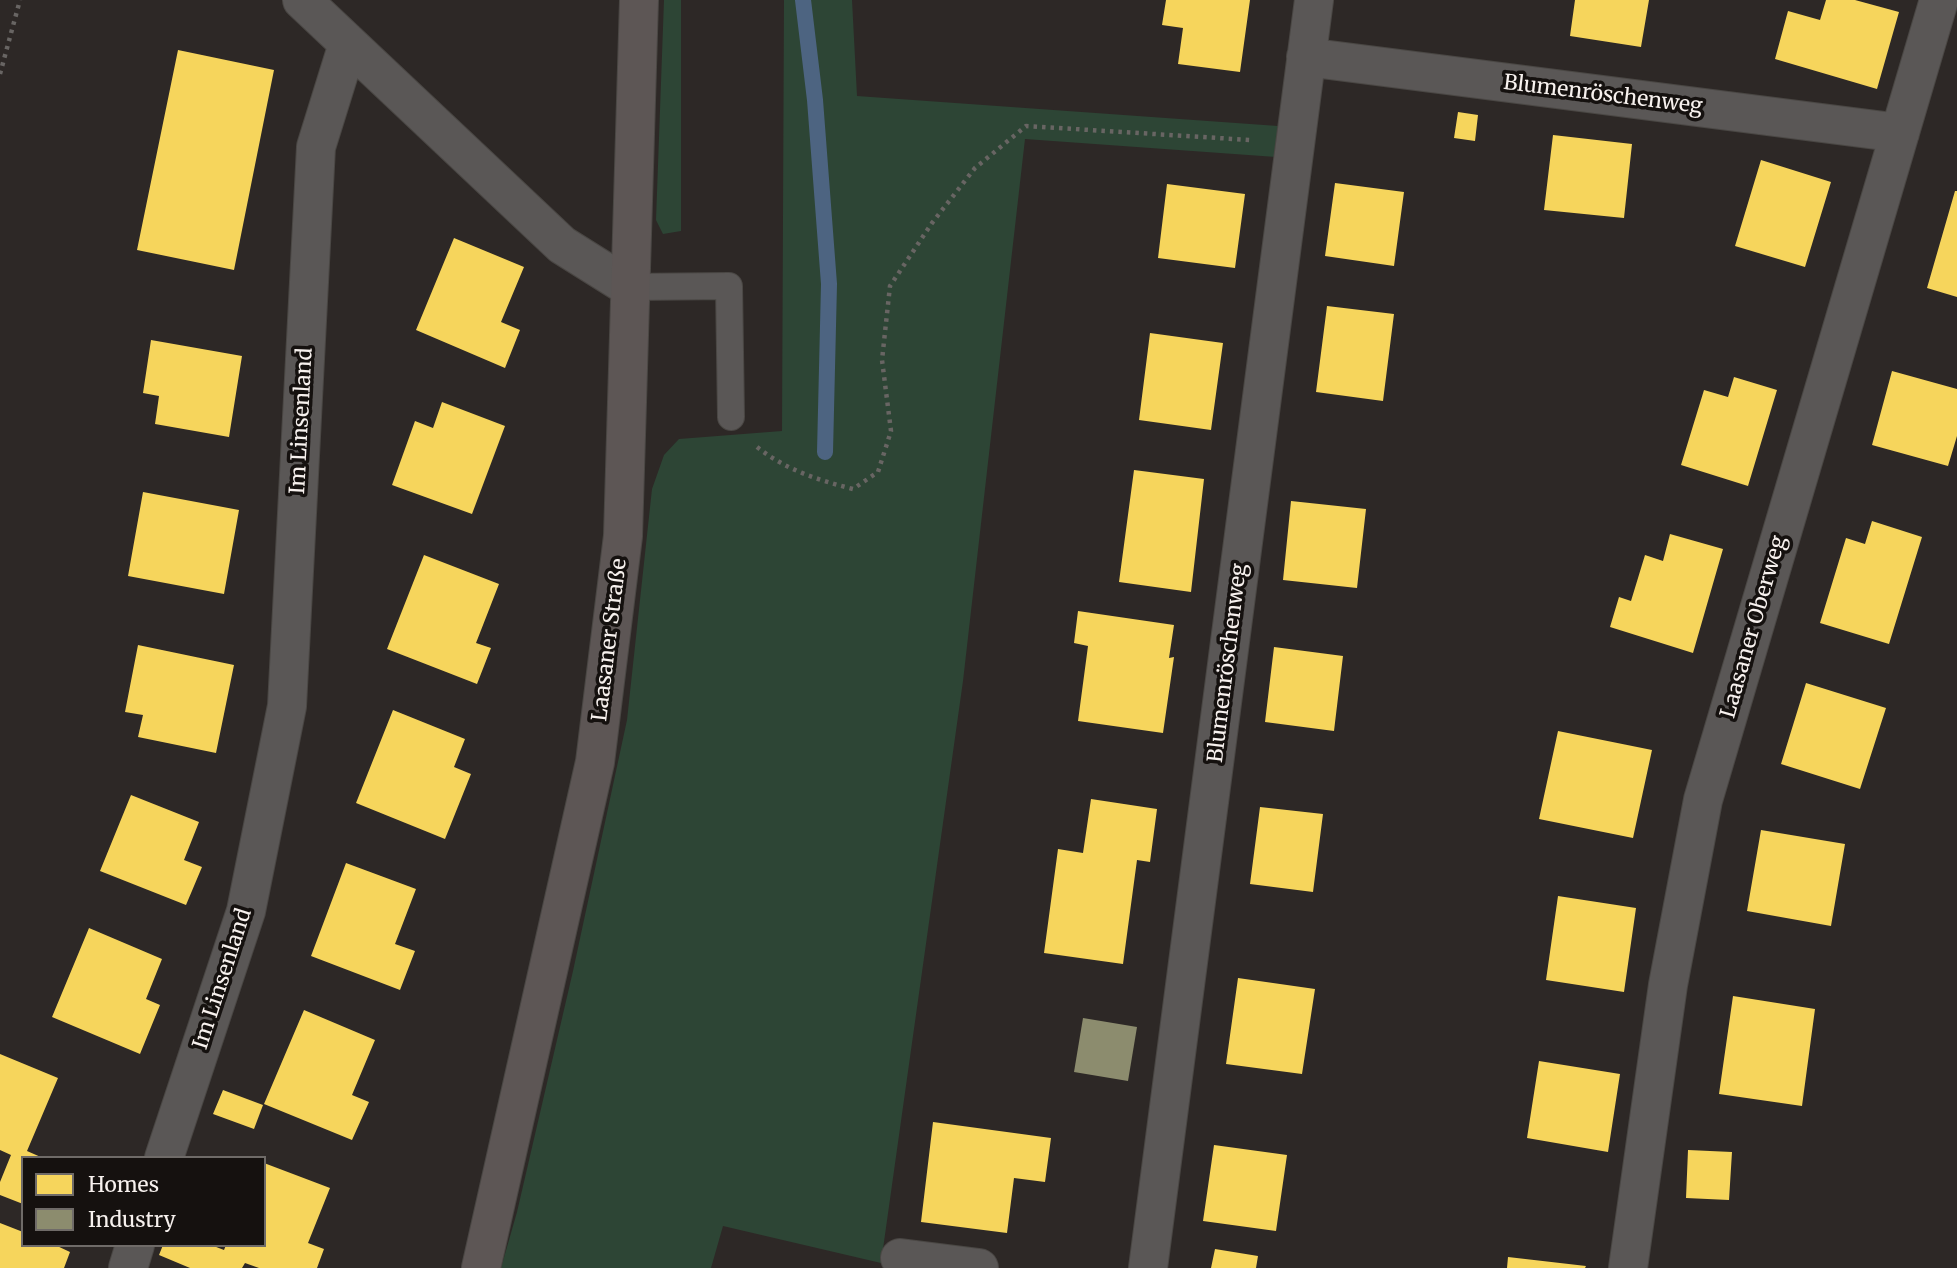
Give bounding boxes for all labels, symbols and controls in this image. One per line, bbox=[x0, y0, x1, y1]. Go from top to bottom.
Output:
street label: Blumenröschenweg bbox=[1502, 70, 1704, 120]
street label: Im Linsenland bbox=[286, 347, 318, 495]
street label: Laasaner Oberweg bbox=[1716, 533, 1792, 721]
street label: Laasaner Straße bbox=[588, 557, 632, 723]
street label: Blumenröschenweg bbox=[1203, 562, 1253, 764]
street label: Im Linsenland bbox=[188, 905, 258, 1053]
legend bbox=[21, 1156, 266, 1247]
text: Homes bbox=[88, 1171, 159, 1198]
text: Industry bbox=[88, 1206, 176, 1233]

